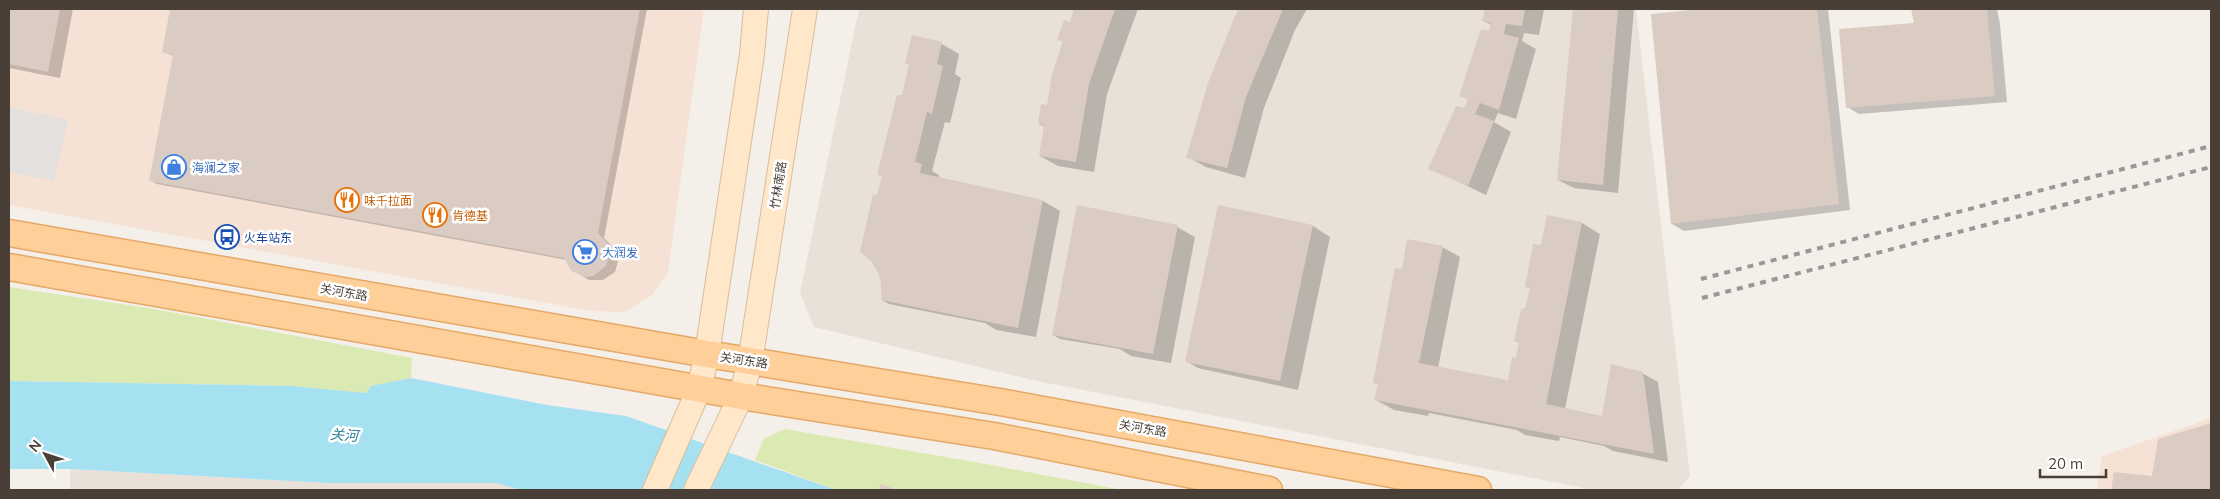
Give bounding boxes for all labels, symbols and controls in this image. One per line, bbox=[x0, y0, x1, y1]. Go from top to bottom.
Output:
shop icon: 海澜之家 bbox=[161, 154, 187, 180]
place label: 海澜之家 bbox=[192, 160, 240, 175]
street label: 竹林南路 bbox=[767, 160, 789, 210]
restaurant icon: 味千拉面 bbox=[334, 187, 360, 213]
place label: 味千拉面 bbox=[364, 193, 412, 208]
restaurant icon: 肯德基 bbox=[422, 202, 448, 228]
place label: 肯德基 bbox=[452, 208, 488, 223]
bus stop icon: 火车站东 bbox=[214, 224, 240, 250]
place label: 火车站东 bbox=[244, 230, 292, 245]
supermarket icon: 大润发 bbox=[572, 239, 598, 265]
place label: 大润发 bbox=[602, 245, 638, 260]
street label: 关河东路 bbox=[319, 280, 369, 304]
street label: 关河东路 bbox=[719, 349, 769, 371]
street label: 关河东路 bbox=[1118, 416, 1168, 440]
water label: 关河 bbox=[329, 425, 362, 445]
north arrow bbox=[20, 429, 70, 479]
text: N bbox=[25, 436, 45, 455]
scale bar bbox=[2040, 446, 2106, 478]
text: 20 m bbox=[2048, 454, 2083, 473]

